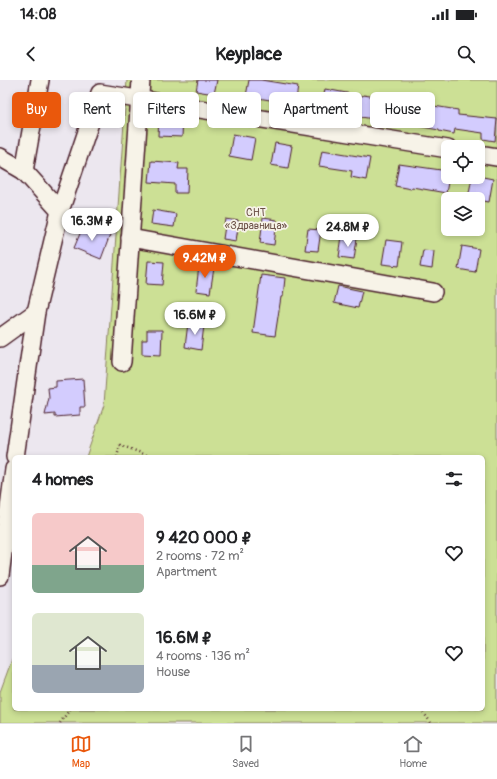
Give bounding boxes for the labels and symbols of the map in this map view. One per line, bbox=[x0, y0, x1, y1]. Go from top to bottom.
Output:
park label: СНТ «Здравница» bbox=[225, 206, 288, 232]
pin: 16.3M ₽ bbox=[55, 208, 129, 242]
pin: 24.8M ₽ bbox=[311, 214, 385, 248]
pin: 9.42M ₽ bbox=[168, 245, 242, 279]
pin: 16.6M ₽ bbox=[158, 302, 232, 336]

